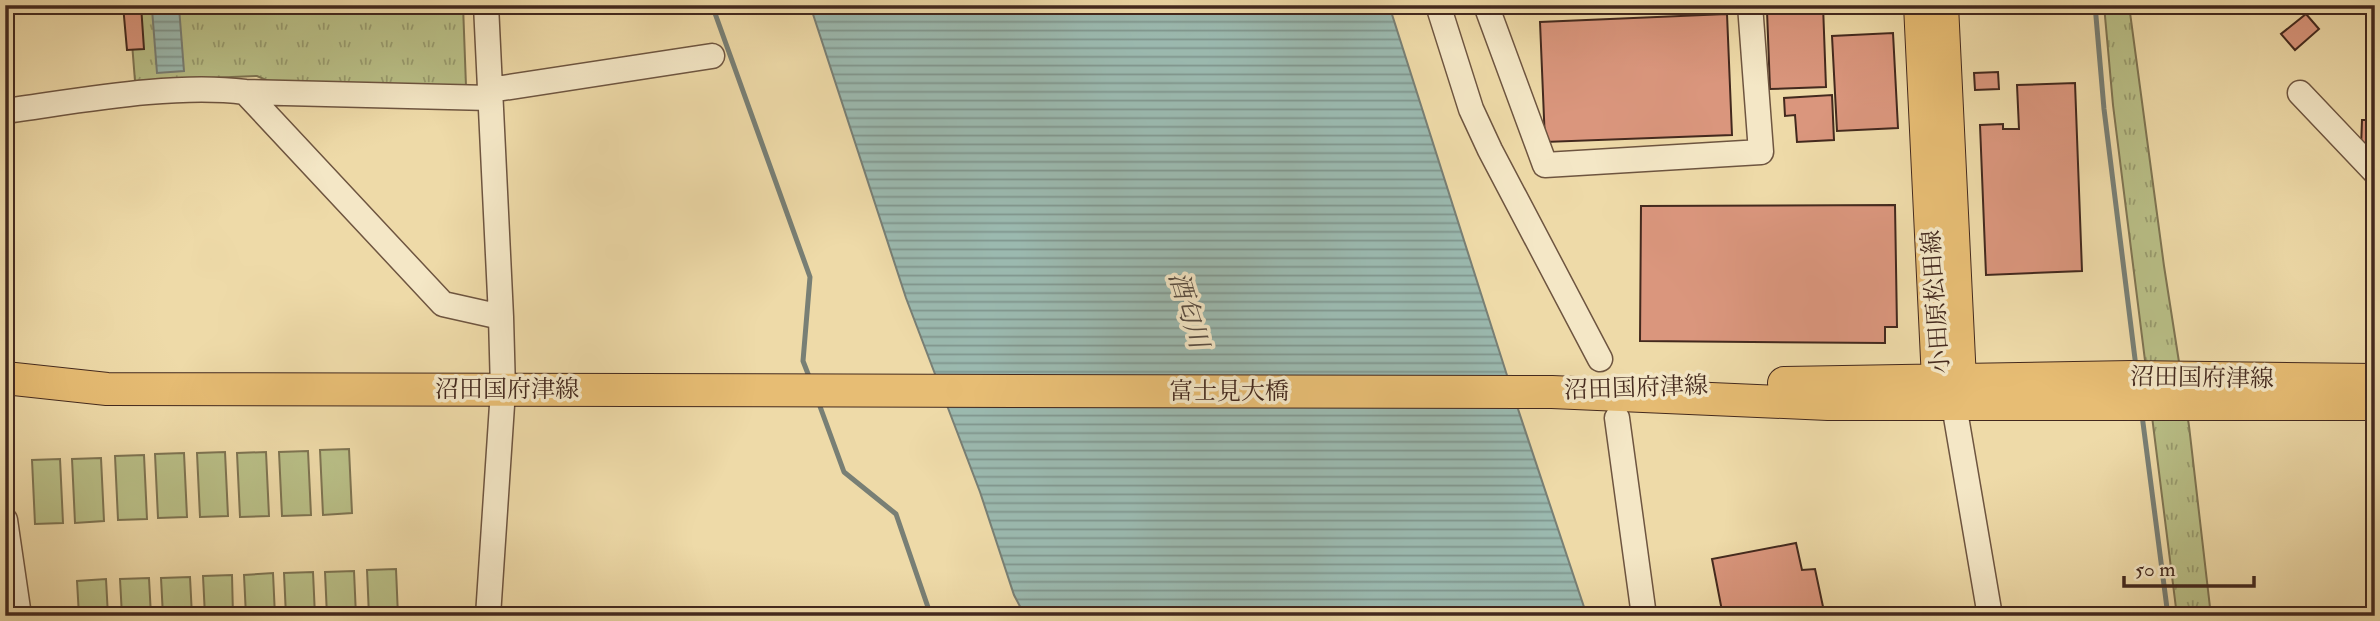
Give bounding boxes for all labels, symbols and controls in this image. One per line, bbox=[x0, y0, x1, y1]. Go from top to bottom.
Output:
street label: 小田原松田線 bbox=[1916, 229, 1956, 375]
water label: 酒匂川 bbox=[1161, 268, 1216, 355]
street label: 沼田国府津線 bbox=[2130, 361, 2274, 395]
street label: 沼田国府津線 bbox=[1564, 370, 1708, 406]
street label: 沼田国府津線 bbox=[435, 374, 579, 405]
street label: 富士見大橋 bbox=[1169, 376, 1289, 407]
scale bar bbox=[2124, 544, 2254, 588]
text: 50 m bbox=[2135, 556, 2176, 583]

